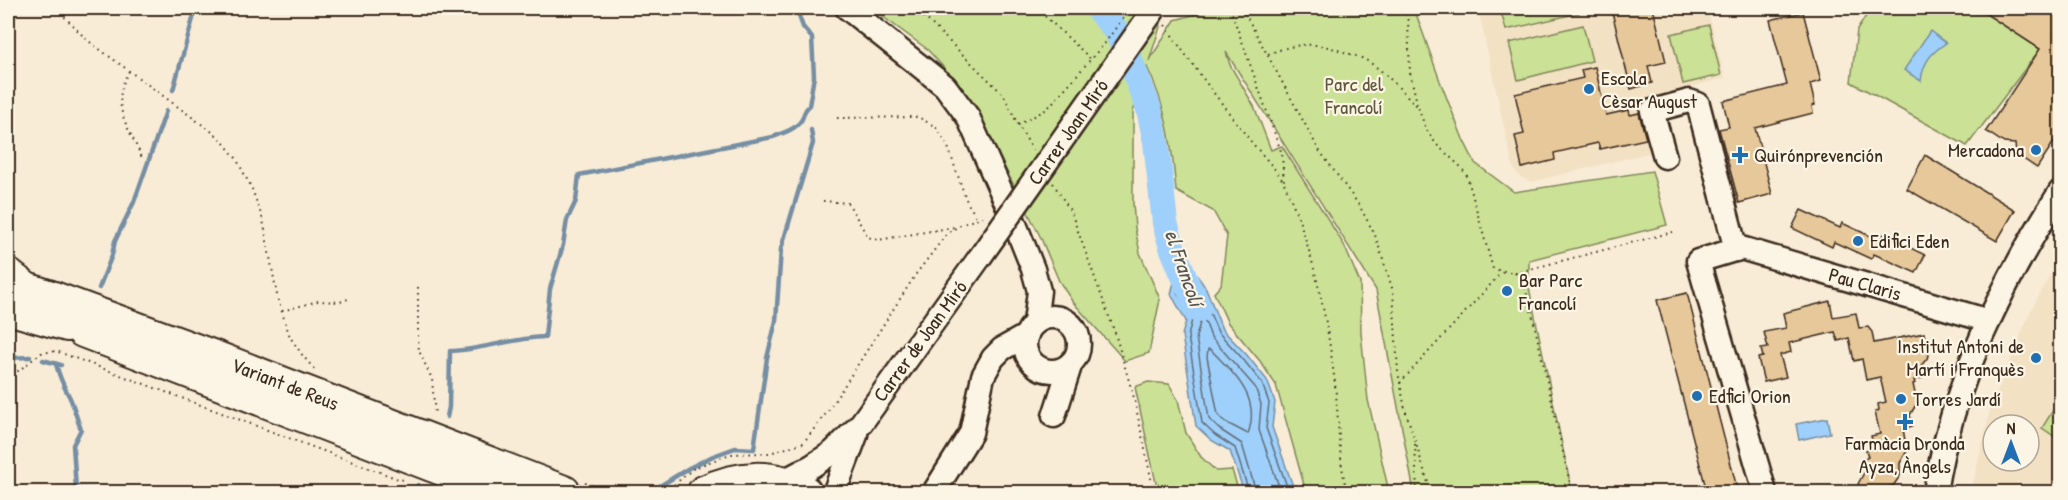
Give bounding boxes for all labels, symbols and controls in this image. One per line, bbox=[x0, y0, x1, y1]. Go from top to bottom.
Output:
place label: Escola Cèsar August bbox=[1601, 64, 1698, 114]
park label: Parc del Francolí bbox=[1324, 70, 1384, 120]
street label: Carrer Joan Miró bbox=[1021, 73, 1114, 190]
marker: Escola Cèsar August bbox=[1582, 82, 1596, 96]
place label: Mercadona bbox=[1948, 136, 2024, 163]
place label: Quirónprevención bbox=[1754, 141, 1883, 168]
marker: Mercadona bbox=[2029, 143, 2043, 157]
marker: Quirónprevención bbox=[1731, 146, 1749, 164]
water label: el Francolí bbox=[1158, 226, 1212, 313]
place label: Edifici Eden bbox=[1870, 227, 1950, 254]
marker: Edifici Eden bbox=[1851, 234, 1865, 248]
street label: Pau Claris bbox=[1826, 260, 1905, 307]
place label: Bar Parc Francolí bbox=[1518, 266, 1582, 316]
street label: Carrer de Joan Miró bbox=[866, 275, 973, 407]
marker: Bar Parc Francolí bbox=[1500, 284, 1514, 298]
place label: Institut Antoni de Martí i Franquès bbox=[1897, 332, 2024, 382]
street label: Variant de Reus bbox=[228, 351, 343, 416]
marker: Institut Antoni de Martí i Franquès bbox=[2029, 351, 2043, 365]
place label: Edfici Orion bbox=[1709, 382, 1791, 409]
place label: Torres Jardí bbox=[1913, 385, 2001, 412]
marker: Edfici Orion bbox=[1690, 389, 1704, 403]
marker: Torres Jardí bbox=[1894, 392, 1908, 406]
north arrow bbox=[1981, 413, 2041, 473]
marker: Farmàcia Dronda Ayza, Àngels bbox=[1898, 415, 1912, 429]
text: N bbox=[2007, 417, 2016, 439]
place label: Farmàcia Dronda Ayza, Àngels bbox=[1844, 429, 1965, 479]

